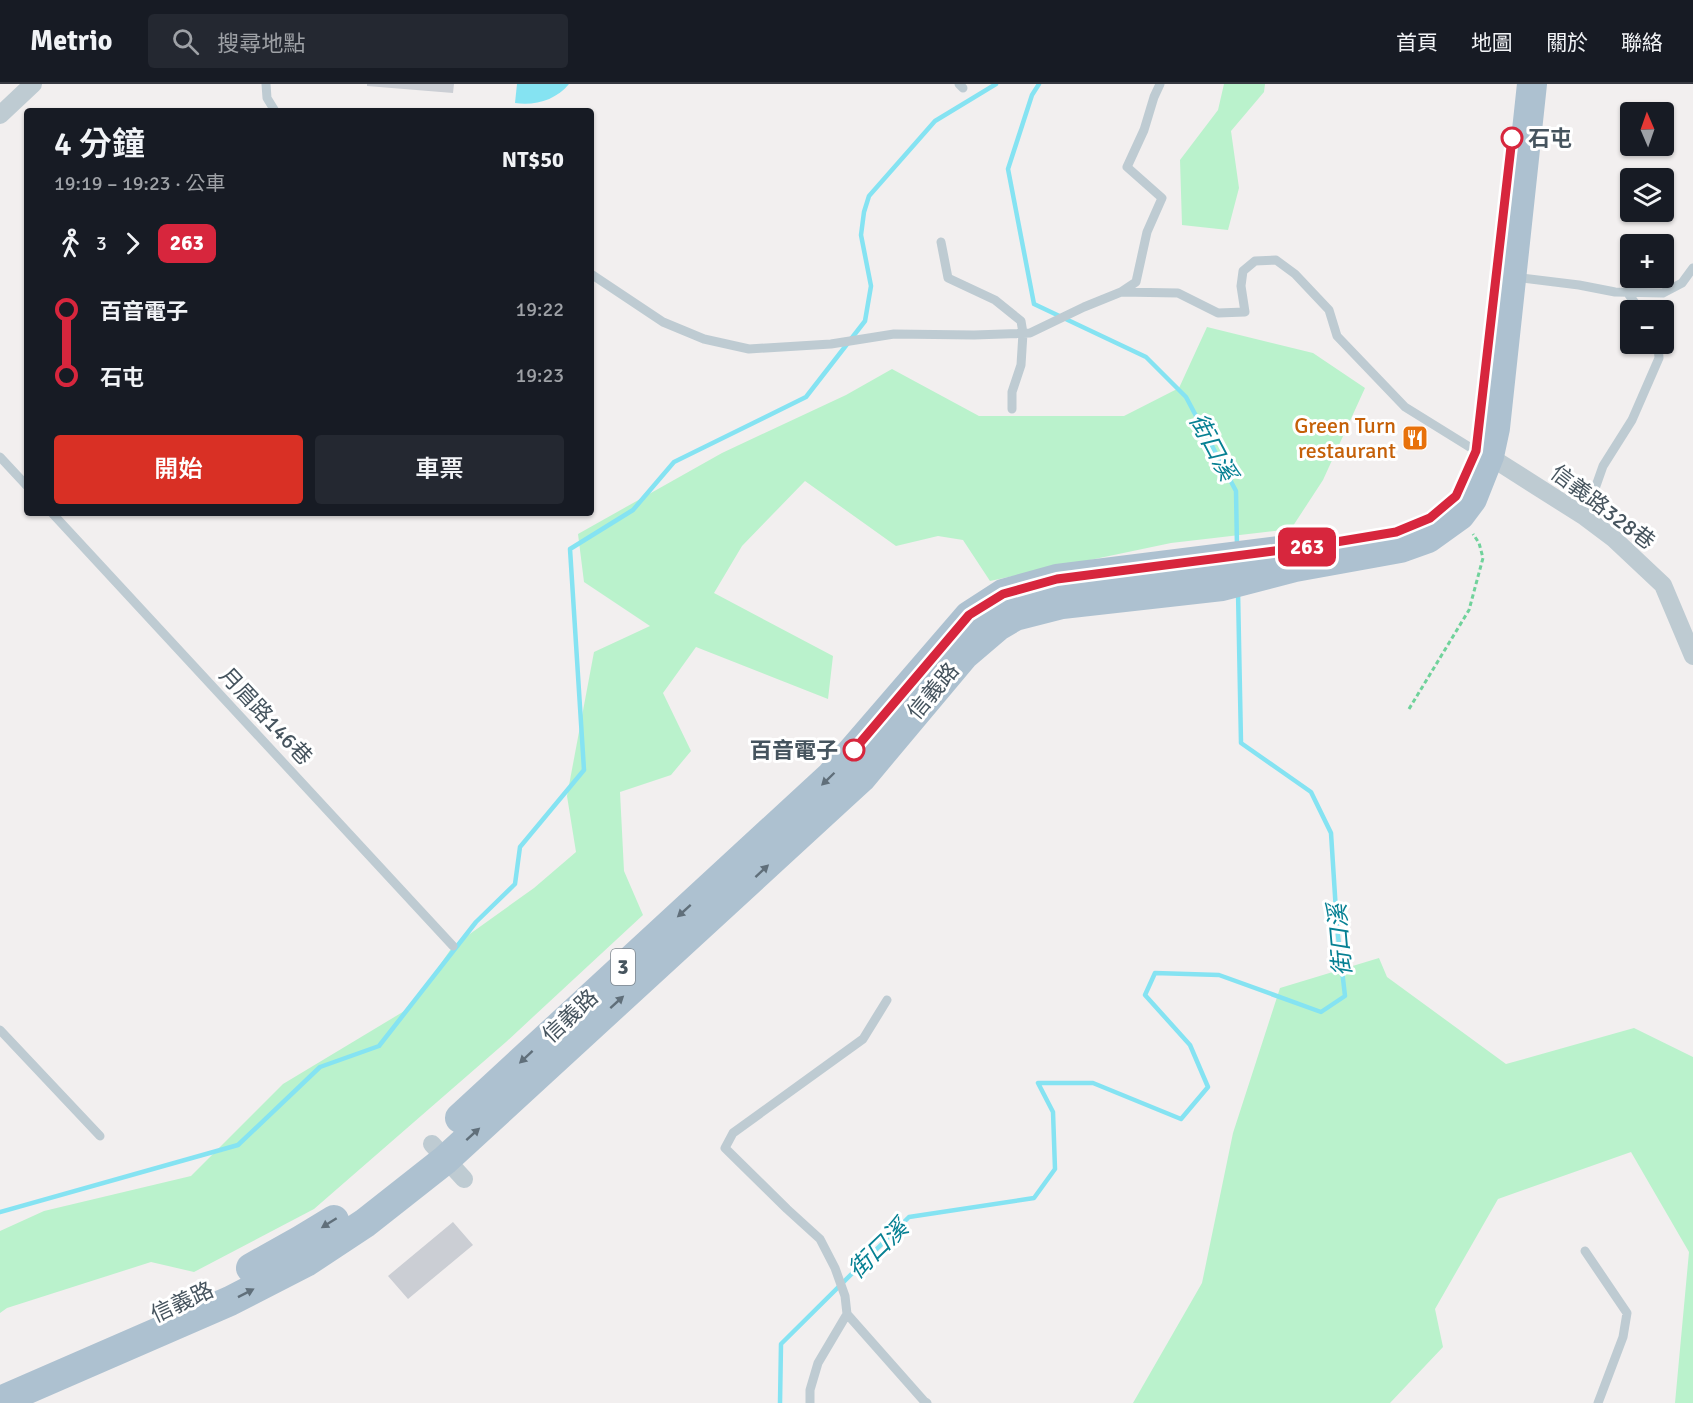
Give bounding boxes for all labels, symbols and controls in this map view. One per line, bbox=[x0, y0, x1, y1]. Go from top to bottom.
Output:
search box bbox=[148, 14, 568, 68]
text: Metrio bbox=[30, 24, 112, 58]
icon: search bbox=[169, 25, 202, 58]
text: 搜尋地點 bbox=[217, 30, 305, 57]
text: 首頁 bbox=[1396, 30, 1438, 56]
text: 地圖 bbox=[1471, 30, 1513, 56]
text: 關於 bbox=[1546, 30, 1588, 56]
text: 聯絡 bbox=[1621, 30, 1663, 56]
north arrow bbox=[1620, 102, 1674, 156]
map controls bbox=[1620, 102, 1674, 354]
text: 4 分鐘 bbox=[54, 124, 145, 165]
place label: 石屯 bbox=[1528, 125, 1572, 152]
marker: 石屯 bbox=[1501, 127, 1523, 149]
text: NT$50 bbox=[502, 146, 564, 173]
button: layers bbox=[1620, 168, 1674, 222]
text: 19:19 – 19:23 · 公車 bbox=[54, 171, 225, 196]
icon: walk bbox=[54, 227, 87, 260]
icon: forward bbox=[116, 227, 149, 260]
text: 263 bbox=[170, 230, 204, 256]
text: 3 bbox=[96, 231, 107, 256]
button: + bbox=[1620, 234, 1674, 288]
text: 19:22 bbox=[515, 297, 564, 322]
text: 百音電子 bbox=[100, 298, 188, 325]
button: − bbox=[1620, 300, 1674, 354]
text: 19:23 bbox=[515, 363, 564, 388]
text: 石屯 bbox=[100, 364, 144, 391]
water label: 街口溪 bbox=[1183, 408, 1245, 488]
place label: Green Turn restaurant bbox=[1294, 412, 1396, 464]
restaurant icon: Green Turn restaurant bbox=[1400, 423, 1430, 453]
button: 開始 bbox=[54, 435, 303, 504]
button: 車票 bbox=[315, 435, 564, 504]
street label: 信義路328巷 bbox=[1546, 459, 1660, 555]
line badge: 263 bbox=[1272, 528, 1342, 566]
text: 263 bbox=[1290, 534, 1324, 560]
street label: 信義路 bbox=[901, 657, 965, 725]
street label: 月眉路146巷 bbox=[214, 662, 318, 770]
place label: 百音電子 bbox=[750, 737, 838, 764]
marker: 百音電子 bbox=[843, 739, 865, 761]
one-way arrow bbox=[820, 772, 835, 786]
one-way arrow bbox=[754, 864, 769, 878]
water label: 街口溪 bbox=[1322, 900, 1358, 977]
one-way arrow bbox=[677, 904, 692, 918]
road number: 3 bbox=[611, 949, 635, 985]
street label: 信義路 bbox=[537, 984, 603, 1048]
one-way arrow bbox=[610, 996, 624, 1010]
one-way arrow bbox=[518, 1050, 533, 1064]
one-way arrow bbox=[466, 1127, 481, 1141]
water label: 街口溪 bbox=[842, 1211, 916, 1285]
one-way arrow bbox=[321, 1218, 337, 1229]
street label: 信義路 bbox=[146, 1276, 218, 1328]
one-way arrow bbox=[237, 1288, 254, 1298]

